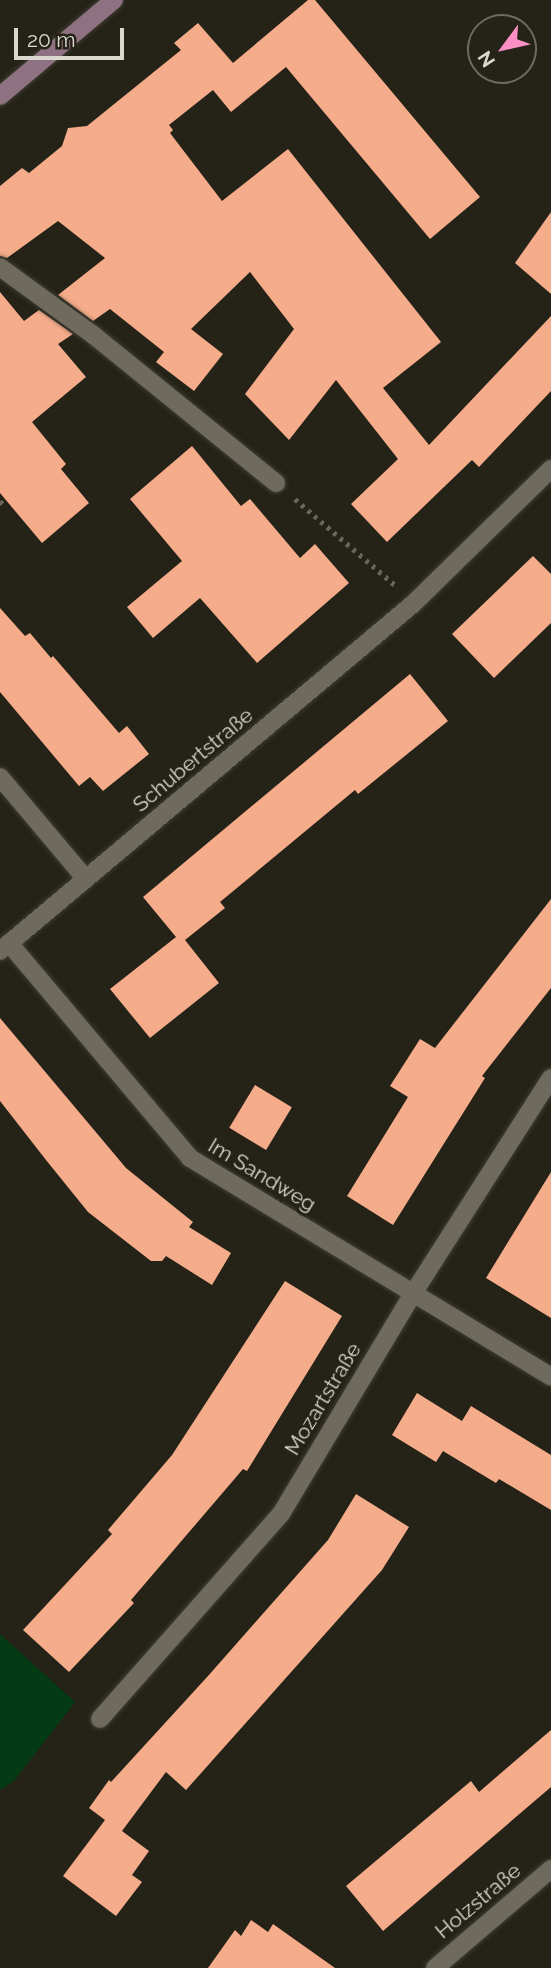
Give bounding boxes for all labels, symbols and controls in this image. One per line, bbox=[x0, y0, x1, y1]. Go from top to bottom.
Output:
scale bar bbox=[18, 14, 128, 58]
north arrow bbox=[467, 14, 537, 84]
text: 20 m bbox=[27, 27, 75, 52]
text: N bbox=[473, 47, 499, 71]
street label: Schubertstraße bbox=[128, 703, 258, 817]
street label: Im Sandweg bbox=[204, 1133, 320, 1217]
street label: Mozartstraße bbox=[280, 1338, 366, 1460]
street label: Holzstraße bbox=[430, 1858, 526, 1944]

